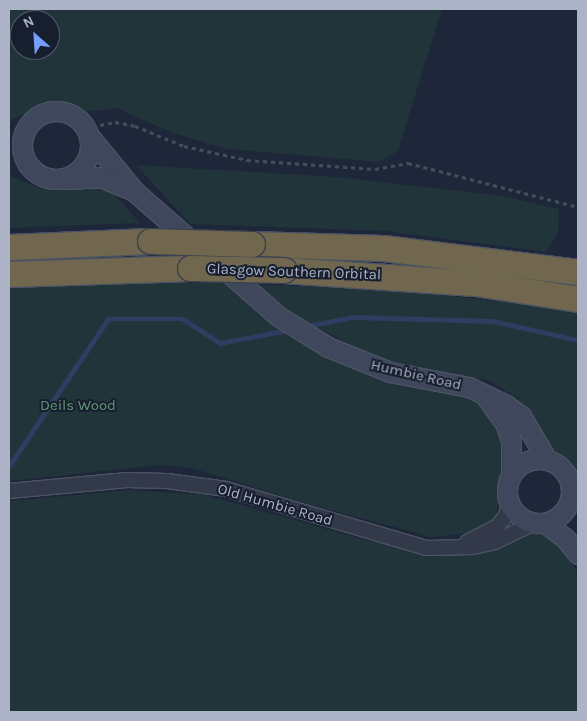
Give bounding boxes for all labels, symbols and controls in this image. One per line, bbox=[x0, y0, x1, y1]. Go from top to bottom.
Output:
north arrow bbox=[10, 10, 60, 60]
text: N bbox=[20, 12, 37, 32]
street label: Glasgow Southern Orbital bbox=[207, 260, 381, 284]
street label: Humbie Road bbox=[369, 356, 463, 394]
park label: Deils Wood bbox=[40, 397, 116, 415]
street label: Old Humbie Road bbox=[216, 480, 334, 530]

